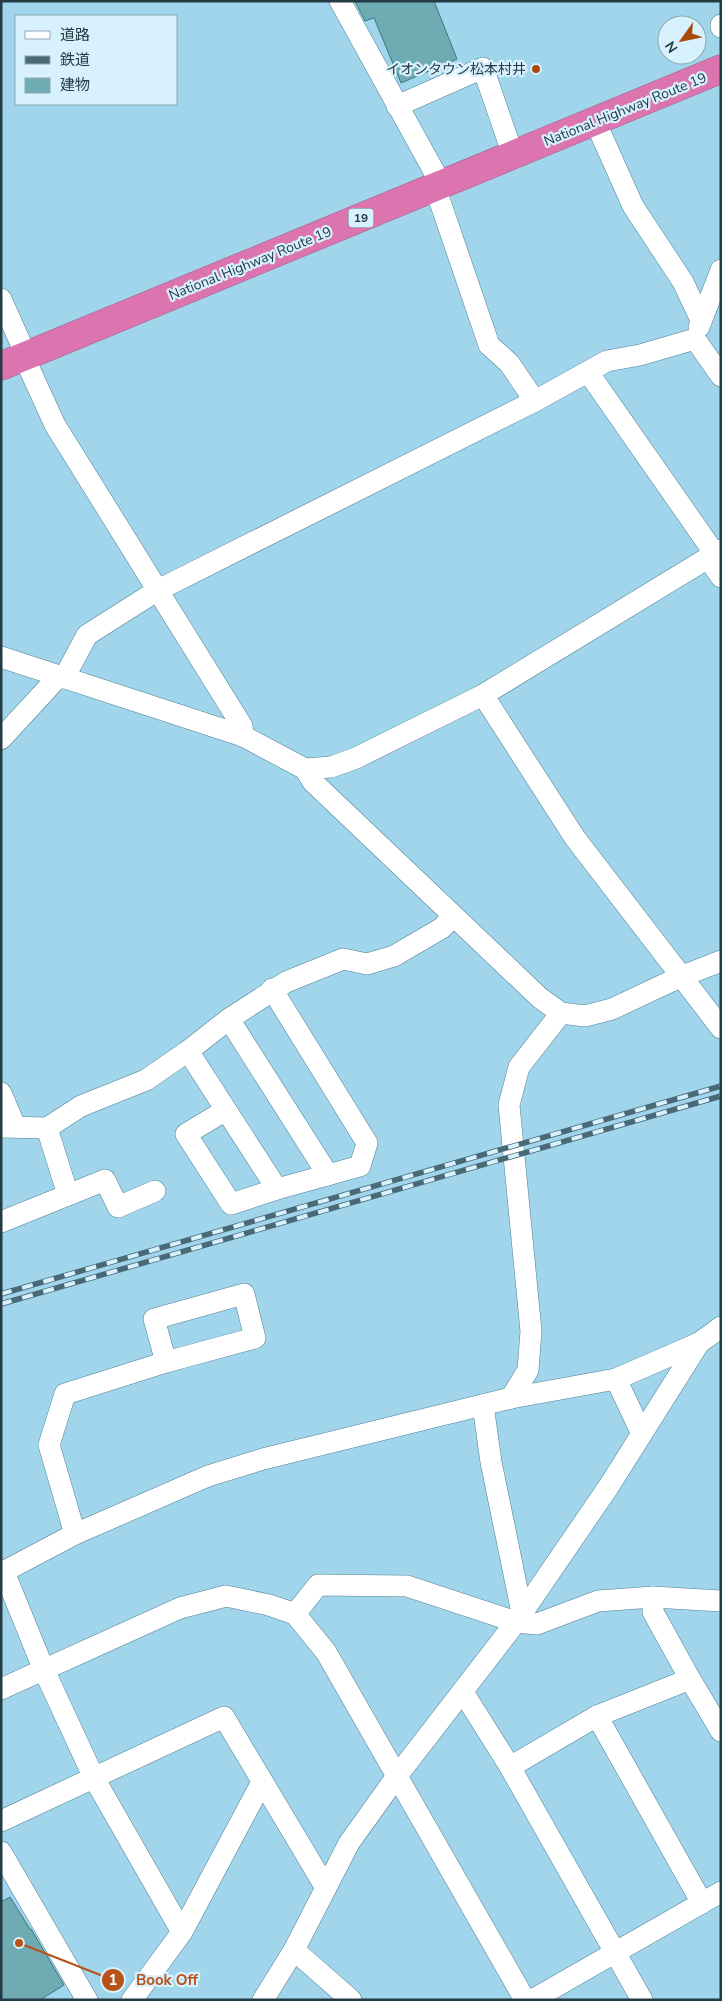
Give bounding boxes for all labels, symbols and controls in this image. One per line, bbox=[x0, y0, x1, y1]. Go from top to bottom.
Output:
legend bbox=[15, 15, 178, 105]
north arrow bbox=[657, 15, 707, 65]
text: 道路 bbox=[60, 25, 90, 45]
text: N bbox=[661, 37, 682, 56]
text: 鉄道 bbox=[60, 50, 90, 70]
place label: イオンタウン松本村井 bbox=[386, 60, 526, 79]
marker: イオンタウン松本村井 bbox=[530, 63, 542, 75]
street label: National Highway Route 19 bbox=[541, 68, 709, 151]
text: 建物 bbox=[60, 75, 90, 95]
road number: 19 bbox=[348, 208, 374, 228]
street label: National Highway Route 19 bbox=[166, 222, 334, 305]
callout: Book Off bbox=[101, 1965, 208, 1995]
text: 1 bbox=[108, 1970, 118, 1990]
text: Book Off bbox=[136, 1970, 199, 1990]

